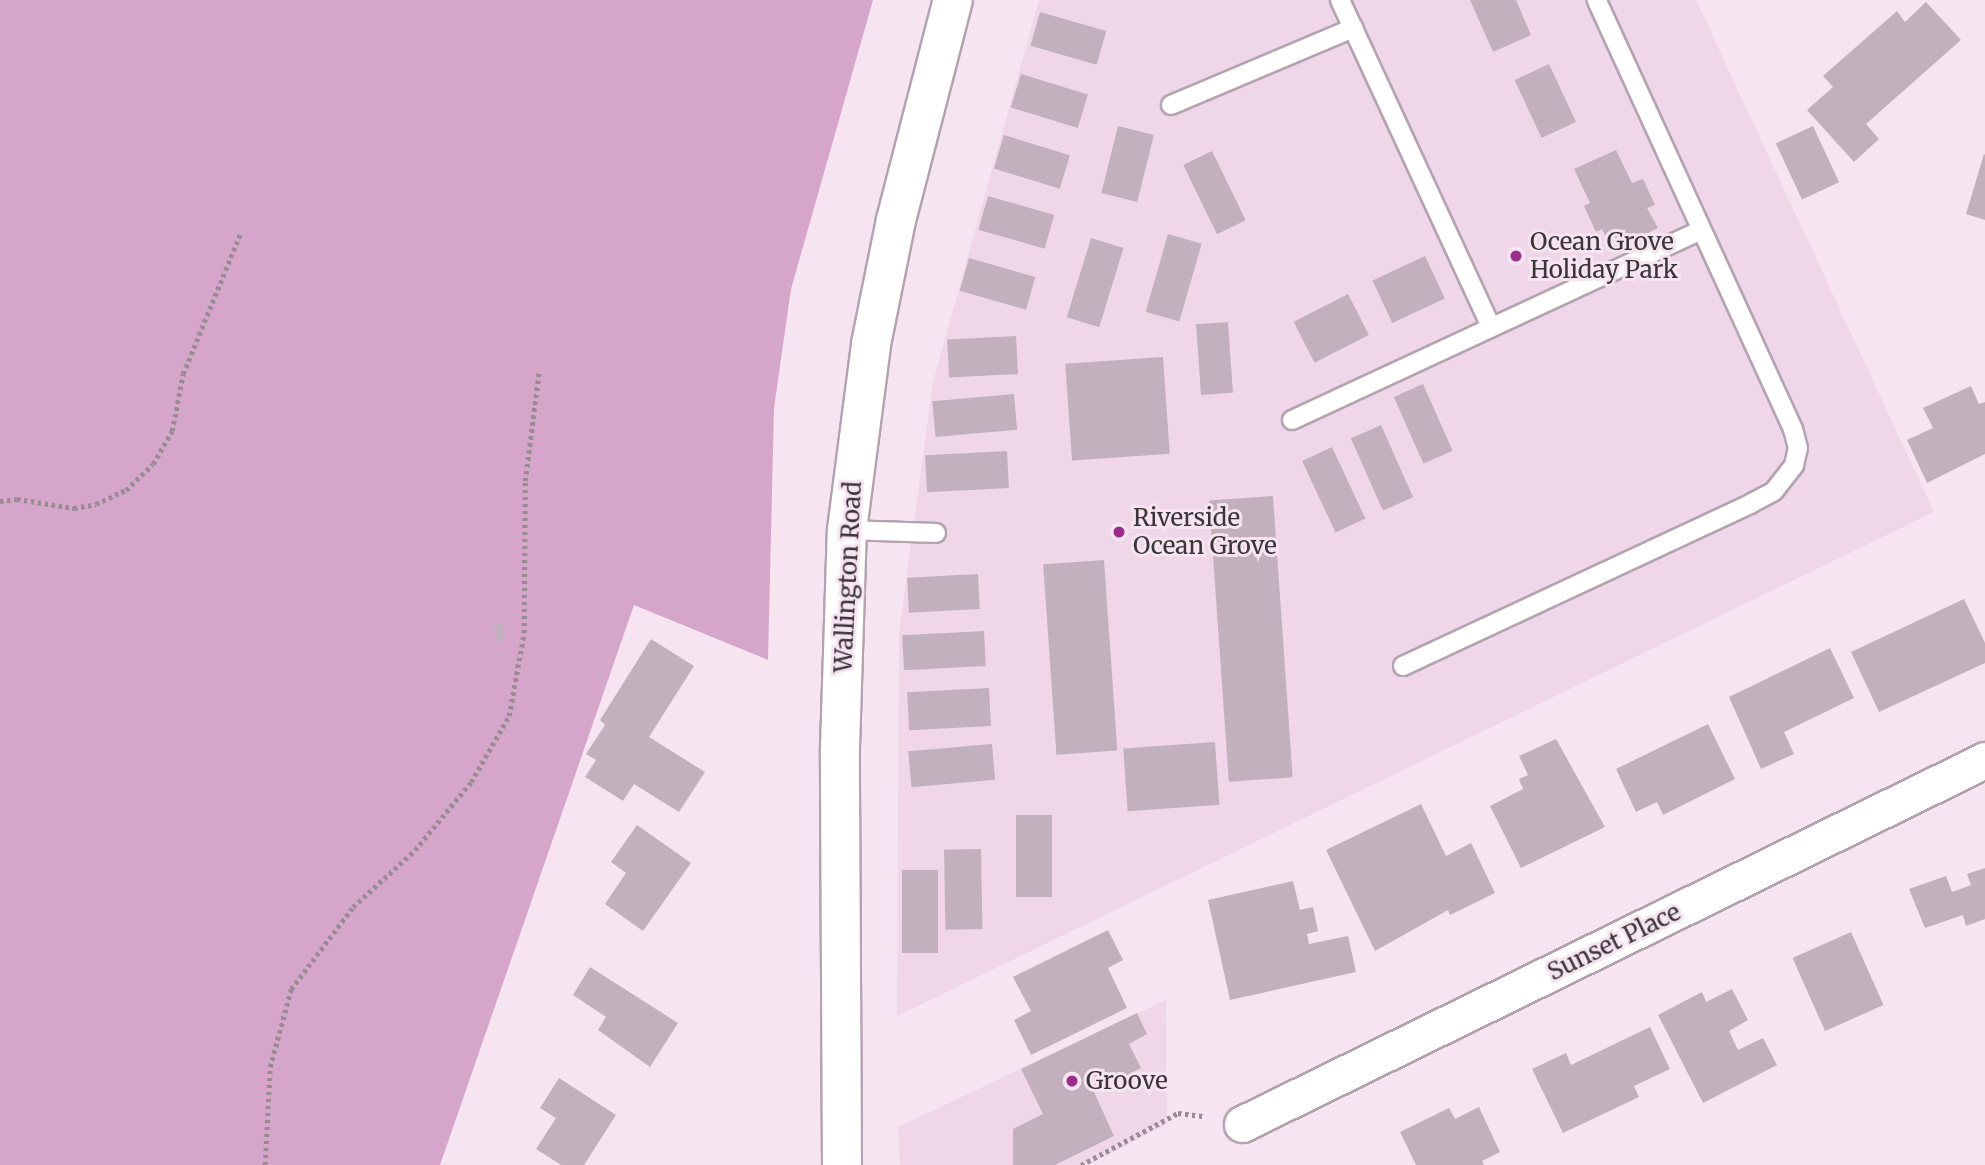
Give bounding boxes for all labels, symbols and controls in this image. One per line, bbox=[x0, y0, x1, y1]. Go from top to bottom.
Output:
place label: Ocean Grove Holiday Park bbox=[1530, 228, 1678, 284]
marker: Ocean Grove Holiday Park bbox=[1508, 248, 1524, 264]
street label: Wallington Road bbox=[829, 481, 867, 673]
place label: Riverside Ocean Grove bbox=[1133, 504, 1277, 560]
marker: Riverside Ocean Grove bbox=[1111, 524, 1127, 540]
street label: Sunset Place bbox=[1543, 897, 1685, 987]
place label: Groove bbox=[1086, 1067, 1168, 1095]
marker: Groove bbox=[1064, 1073, 1080, 1089]

